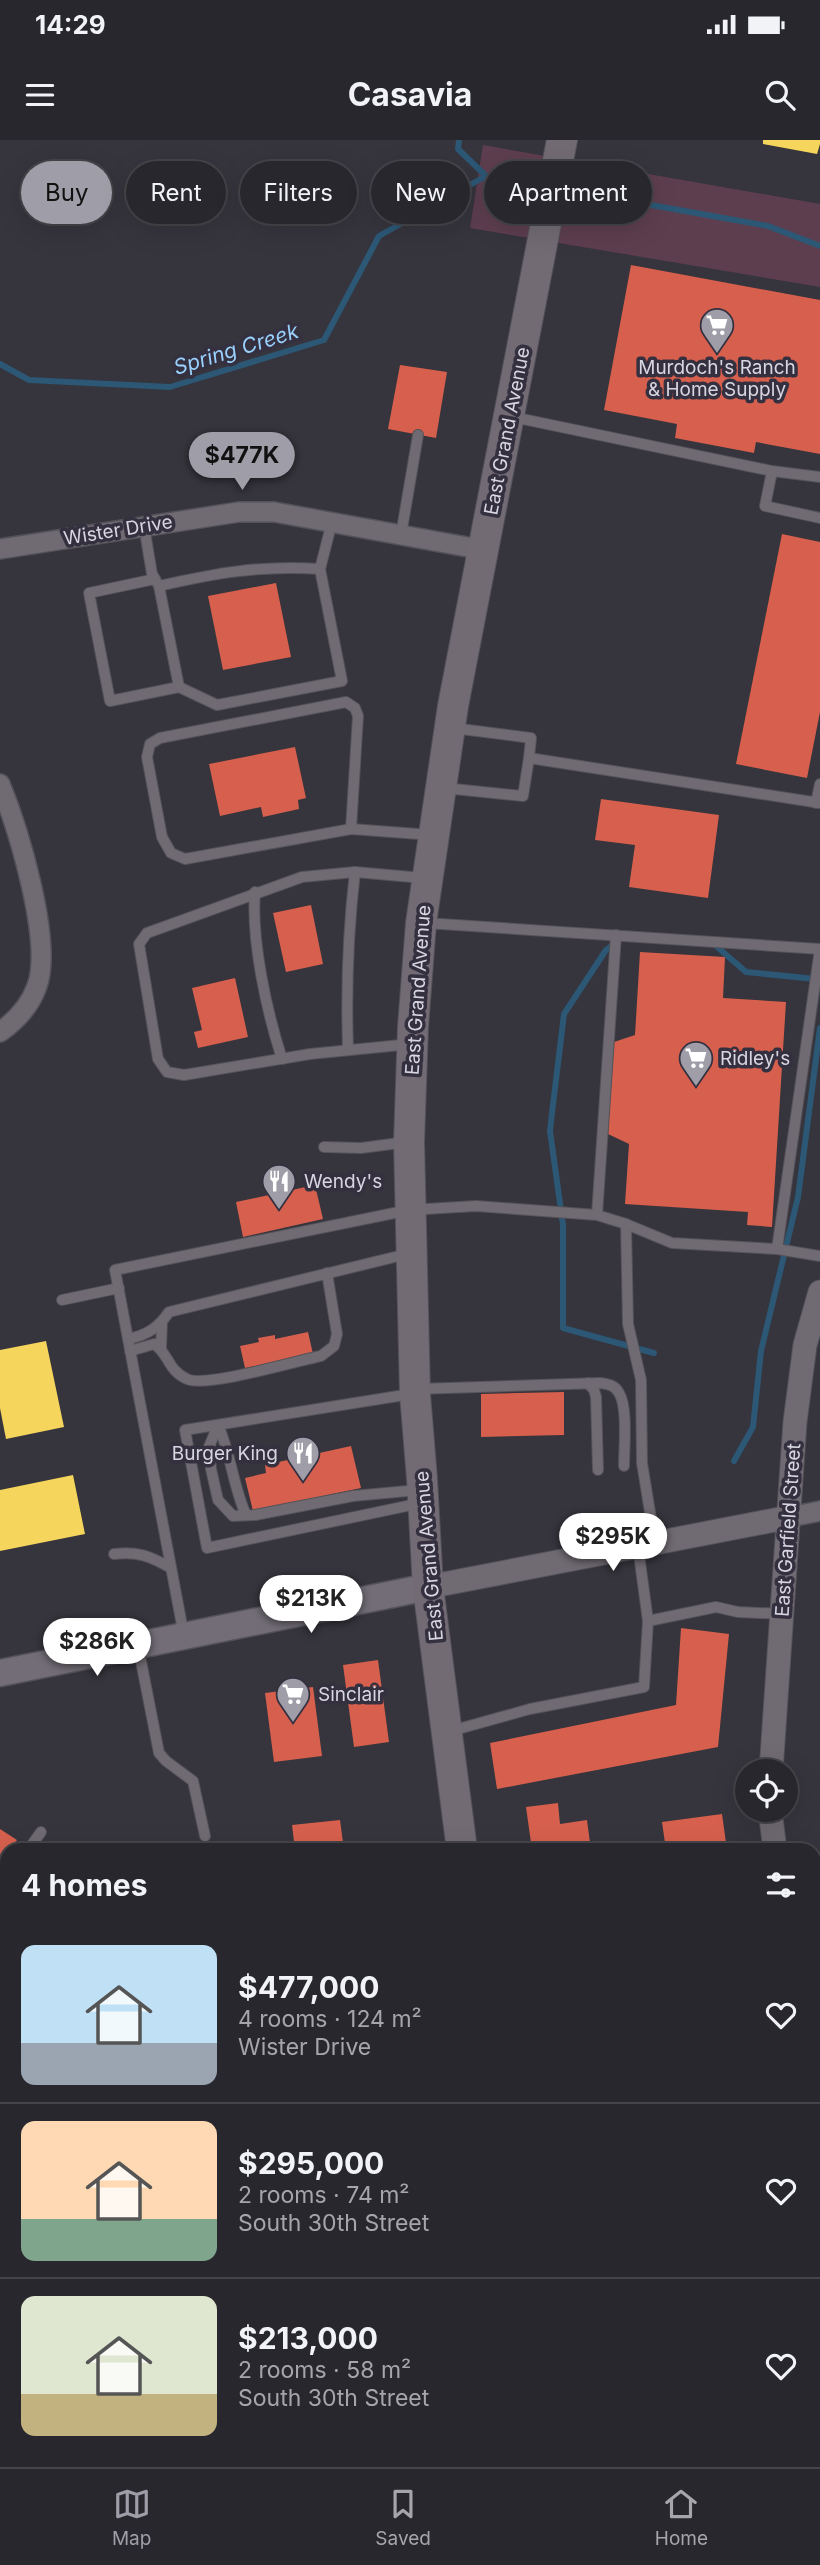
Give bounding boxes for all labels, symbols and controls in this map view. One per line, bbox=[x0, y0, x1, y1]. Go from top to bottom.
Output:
text: 14:29 bbox=[35, 9, 106, 40]
text: Casavia bbox=[348, 75, 472, 114]
icon: menu bbox=[21, 76, 59, 114]
icon: search bbox=[761, 76, 799, 114]
chip: Buy bbox=[21, 161, 112, 224]
chip: Rent bbox=[126, 161, 226, 224]
chip: Filters bbox=[240, 161, 357, 224]
chip: New bbox=[371, 161, 470, 224]
chip: Apartment bbox=[484, 161, 652, 224]
supermarket icon: Murdoch's Ranch & Home Supply bbox=[698, 306, 736, 355]
water label: Spring Creek bbox=[170, 318, 302, 380]
street label: East Grand Avenue bbox=[479, 345, 535, 517]
place label: Murdoch's Ranch & Home Supply bbox=[638, 356, 796, 401]
pin: $477K bbox=[193, 432, 291, 492]
text: $477K bbox=[205, 441, 279, 469]
street label: Wister Drive bbox=[62, 510, 174, 550]
street label: East Grand Avenue bbox=[401, 904, 435, 1076]
supermarket icon: Ridley's bbox=[677, 1039, 715, 1088]
place label: Ridley's bbox=[720, 1047, 790, 1070]
restaurant icon: Wendy's bbox=[260, 1162, 298, 1211]
place label: Wendy's bbox=[304, 1170, 382, 1193]
restaurant icon: Burger King bbox=[284, 1434, 322, 1483]
place label: Burger King bbox=[172, 1442, 278, 1465]
street label: East Garfield Street bbox=[770, 1442, 806, 1618]
street label: East Grand Avenue bbox=[410, 1470, 448, 1642]
pin: $295K bbox=[564, 1514, 662, 1573]
text: $295K bbox=[575, 1522, 651, 1550]
pin: $213K bbox=[262, 1576, 360, 1635]
text: $213K bbox=[276, 1584, 346, 1612]
pin: $286K bbox=[48, 1618, 146, 1678]
text: $286K bbox=[59, 1627, 135, 1655]
supermarket icon: Sinclair bbox=[274, 1675, 312, 1724]
place label: Sinclair bbox=[318, 1683, 384, 1706]
map controls bbox=[735, 1759, 798, 1822]
button: locate bbox=[735, 1759, 798, 1822]
icon: filters bbox=[762, 1866, 800, 1904]
text: 4 homes bbox=[21, 1867, 148, 1903]
text: $477,000 bbox=[238, 1969, 380, 2005]
icon: home bbox=[77, 1973, 161, 2057]
icon: heart bbox=[762, 1996, 800, 2034]
text: 4 rooms · 124 m² bbox=[238, 2005, 422, 2033]
text: Wister Drive bbox=[238, 2033, 371, 2061]
text: $295,000 bbox=[238, 2145, 384, 2181]
icon: home bbox=[77, 2149, 161, 2233]
icon: heart bbox=[762, 2172, 800, 2210]
text: 2 rooms · 74 m² bbox=[238, 2181, 410, 2209]
text: South 30th Street bbox=[238, 2209, 429, 2237]
text: $213,000 bbox=[238, 2320, 378, 2356]
icon: home bbox=[77, 2324, 161, 2408]
icon: heart bbox=[762, 2347, 800, 2385]
text: 2 rooms · 58 m² bbox=[238, 2356, 411, 2384]
text: South 30th Street bbox=[238, 2384, 429, 2412]
tab: Map bbox=[112, 2485, 151, 2550]
tab: Saved bbox=[375, 2485, 431, 2550]
tab: Home bbox=[655, 2485, 708, 2550]

